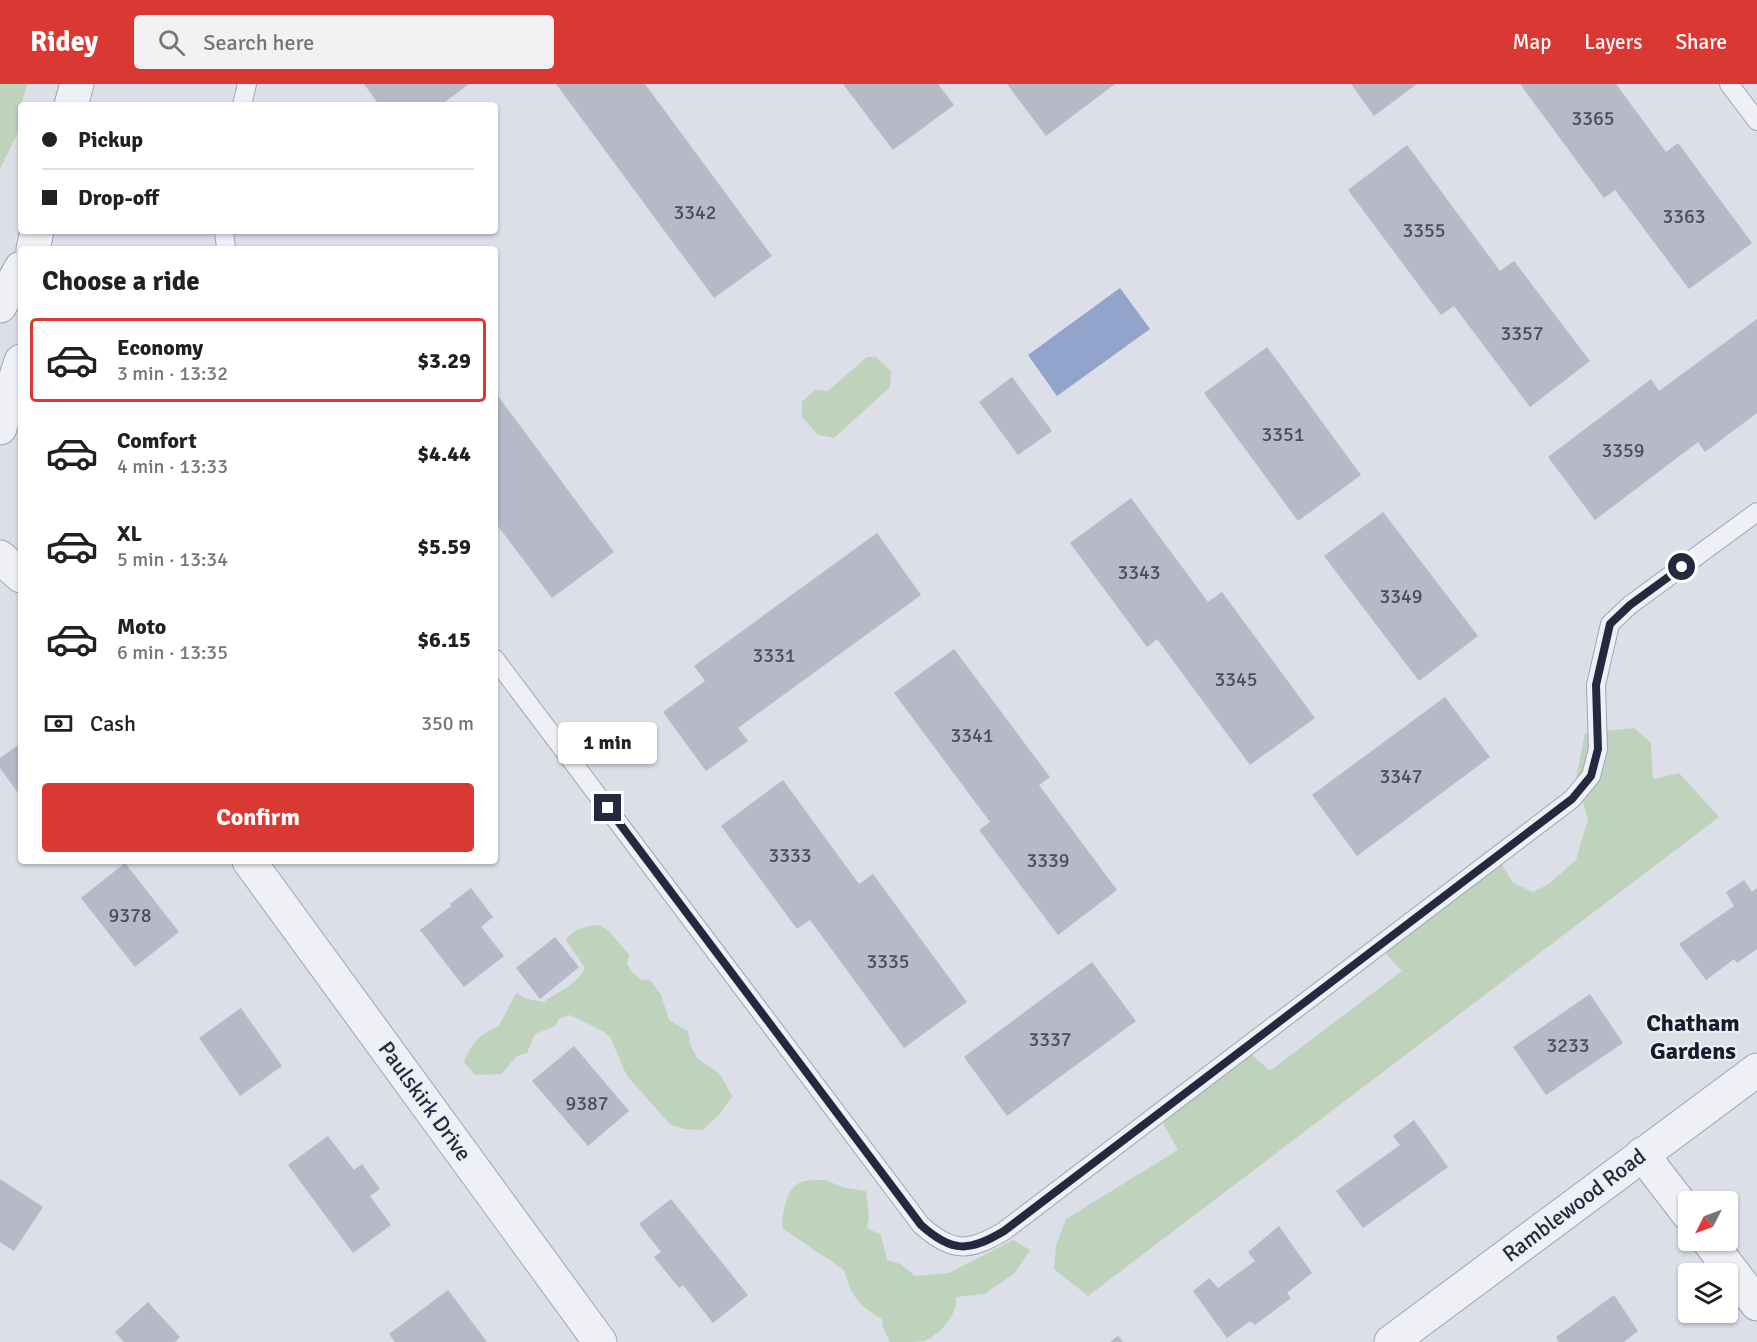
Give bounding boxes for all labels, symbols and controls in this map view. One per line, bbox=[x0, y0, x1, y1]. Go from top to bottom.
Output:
search box bbox=[134, 15, 554, 69]
text: Ridey bbox=[30, 25, 98, 59]
icon: search bbox=[155, 26, 188, 59]
text: Search here bbox=[203, 29, 314, 56]
text: Map bbox=[1513, 29, 1551, 55]
text: Layers bbox=[1584, 29, 1642, 55]
text: Share bbox=[1675, 29, 1727, 55]
house number: 3365 bbox=[1571, 106, 1615, 131]
text: Pickup bbox=[78, 126, 143, 153]
text: Drop-off bbox=[78, 184, 159, 211]
house number: 3342 bbox=[673, 200, 717, 225]
house number: 3363 bbox=[1662, 204, 1706, 229]
house number: 3355 bbox=[1402, 218, 1446, 243]
text: Choose a ride bbox=[42, 265, 200, 298]
house number: 3357 bbox=[1500, 321, 1544, 346]
icon: car bbox=[45, 333, 99, 387]
text: Economy bbox=[117, 334, 203, 361]
text: $3.29 bbox=[417, 347, 471, 374]
text: 3 min · 13:32 bbox=[117, 361, 228, 386]
house number: 3351 bbox=[1261, 422, 1305, 447]
icon: car bbox=[45, 426, 99, 480]
text: Comfort bbox=[117, 427, 197, 454]
house number: 3359 bbox=[1601, 438, 1645, 463]
text: $4.44 bbox=[417, 440, 471, 467]
text: 4 min · 13:33 bbox=[117, 454, 228, 479]
icon: car bbox=[45, 519, 99, 573]
text: XL bbox=[117, 520, 142, 547]
text: $5.59 bbox=[417, 533, 471, 560]
text: 5 min · 13:34 bbox=[117, 547, 228, 572]
route start bbox=[1668, 553, 1695, 580]
house number: 3343 bbox=[1117, 560, 1161, 585]
house number: 3349 bbox=[1379, 584, 1423, 609]
icon: car bbox=[45, 612, 99, 666]
text: Moto bbox=[117, 613, 166, 640]
text: $6.15 bbox=[417, 626, 471, 653]
text: 6 min · 13:35 bbox=[117, 640, 228, 665]
house number: 3331 bbox=[752, 643, 796, 668]
house number: 3345 bbox=[1214, 667, 1258, 692]
icon: cash bbox=[42, 707, 75, 740]
text: Cash bbox=[90, 710, 136, 737]
text: 350 m bbox=[421, 711, 474, 736]
callout: 1 min bbox=[558, 721, 658, 763]
house number: 3341 bbox=[950, 723, 994, 748]
text: 1 min bbox=[583, 730, 632, 755]
house number: 3347 bbox=[1379, 764, 1423, 789]
button: Confirm bbox=[42, 783, 474, 852]
route end bbox=[594, 794, 621, 821]
house number: 3333 bbox=[768, 843, 812, 868]
house number: 3339 bbox=[1026, 848, 1070, 873]
house number: 9378 bbox=[108, 903, 152, 928]
house number: 3335 bbox=[866, 949, 910, 974]
district label: Chatham Gardens bbox=[1646, 1008, 1740, 1066]
house number: 3337 bbox=[1028, 1027, 1072, 1052]
house number: 3233 bbox=[1546, 1033, 1590, 1058]
street label: Paulskirk Drive bbox=[373, 1036, 477, 1166]
house number: 9387 bbox=[565, 1091, 609, 1116]
street label: Ramblewood Road bbox=[1497, 1142, 1651, 1268]
north arrow bbox=[1678, 1191, 1738, 1251]
map controls bbox=[1678, 1191, 1738, 1323]
button: layers bbox=[1678, 1263, 1738, 1323]

